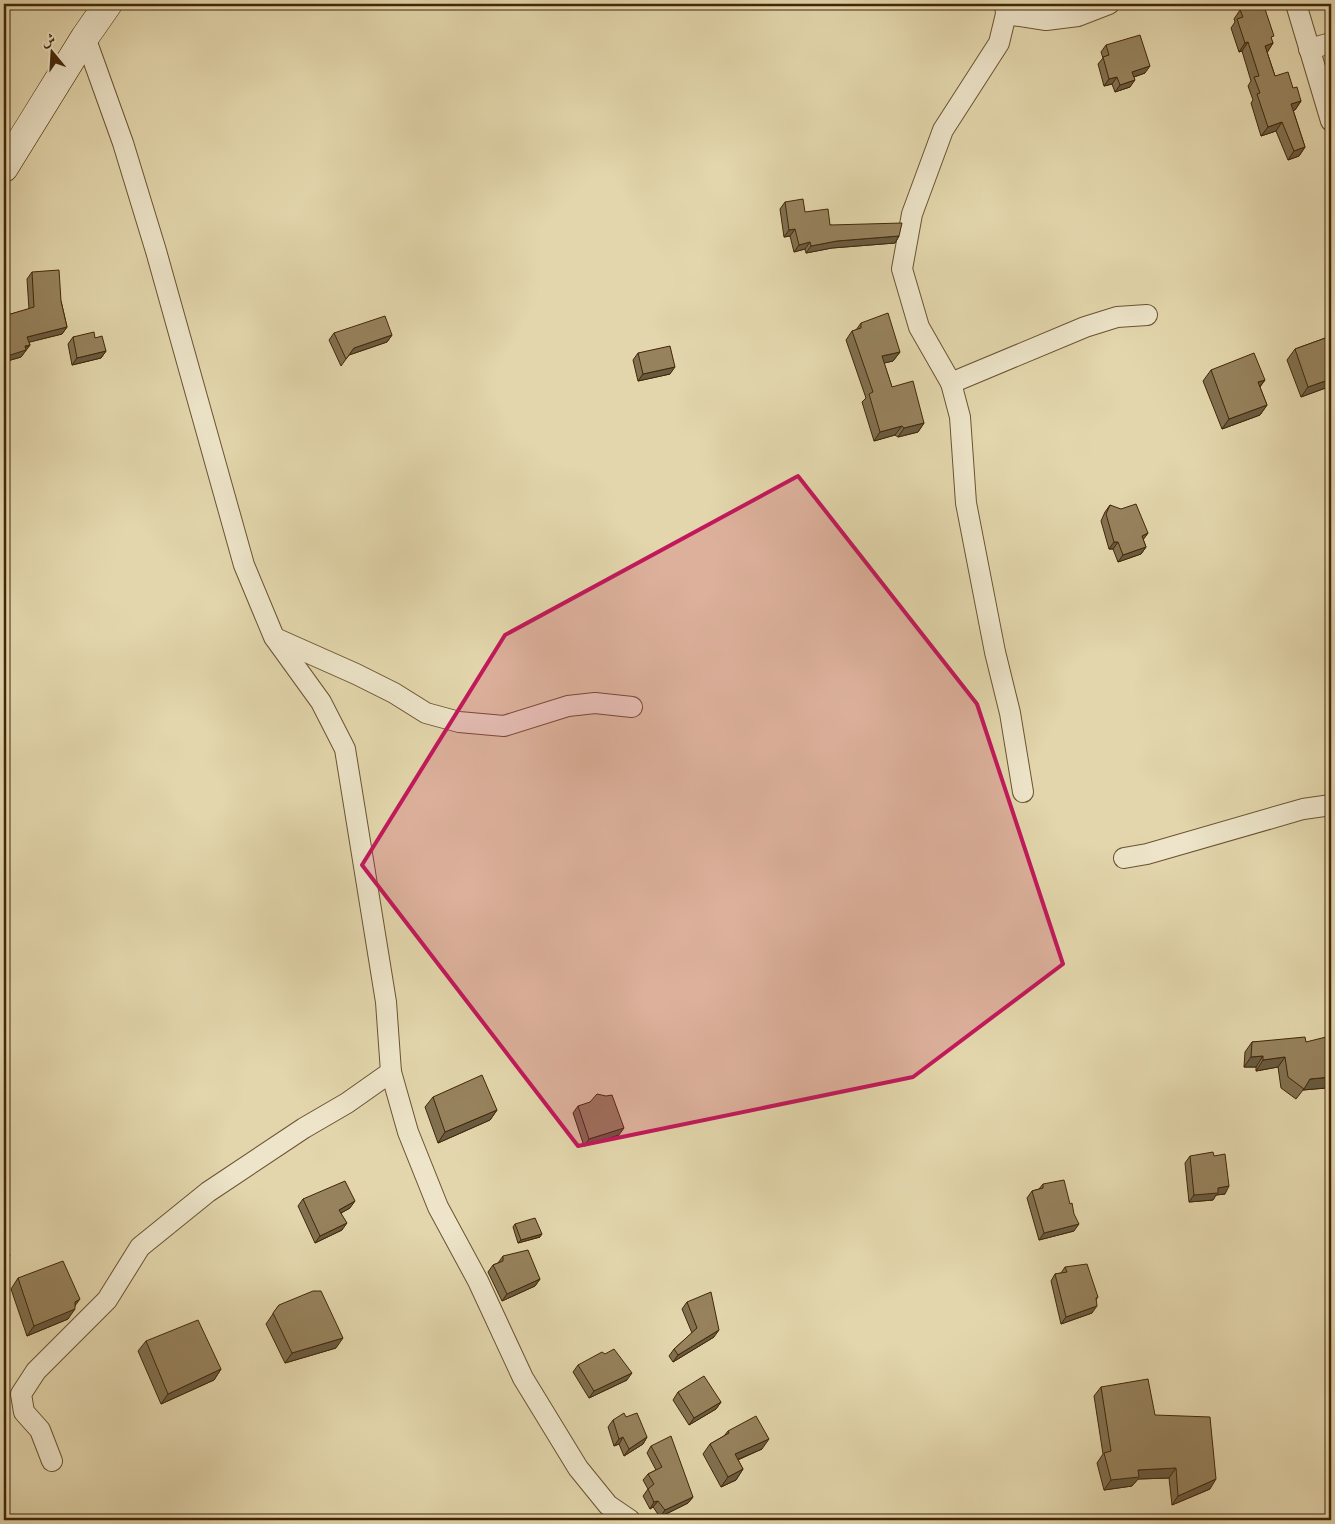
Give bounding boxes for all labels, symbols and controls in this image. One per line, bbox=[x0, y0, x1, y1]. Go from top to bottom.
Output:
north arrow bbox=[28, 28, 78, 78]
text: ش bbox=[39, 30, 58, 53]

